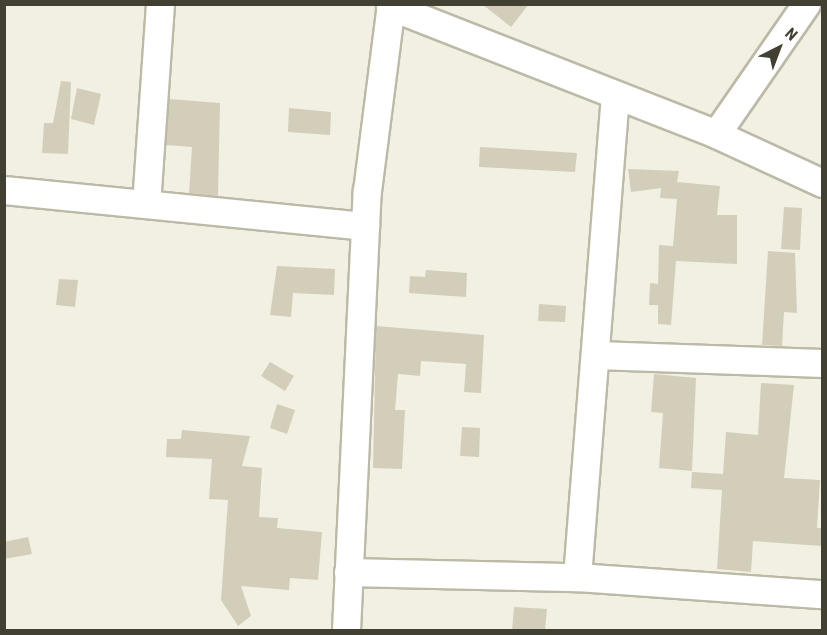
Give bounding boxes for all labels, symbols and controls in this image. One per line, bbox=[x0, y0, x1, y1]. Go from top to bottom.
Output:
north arrow bbox=[749, 18, 809, 78]
text: N bbox=[781, 24, 801, 45]

